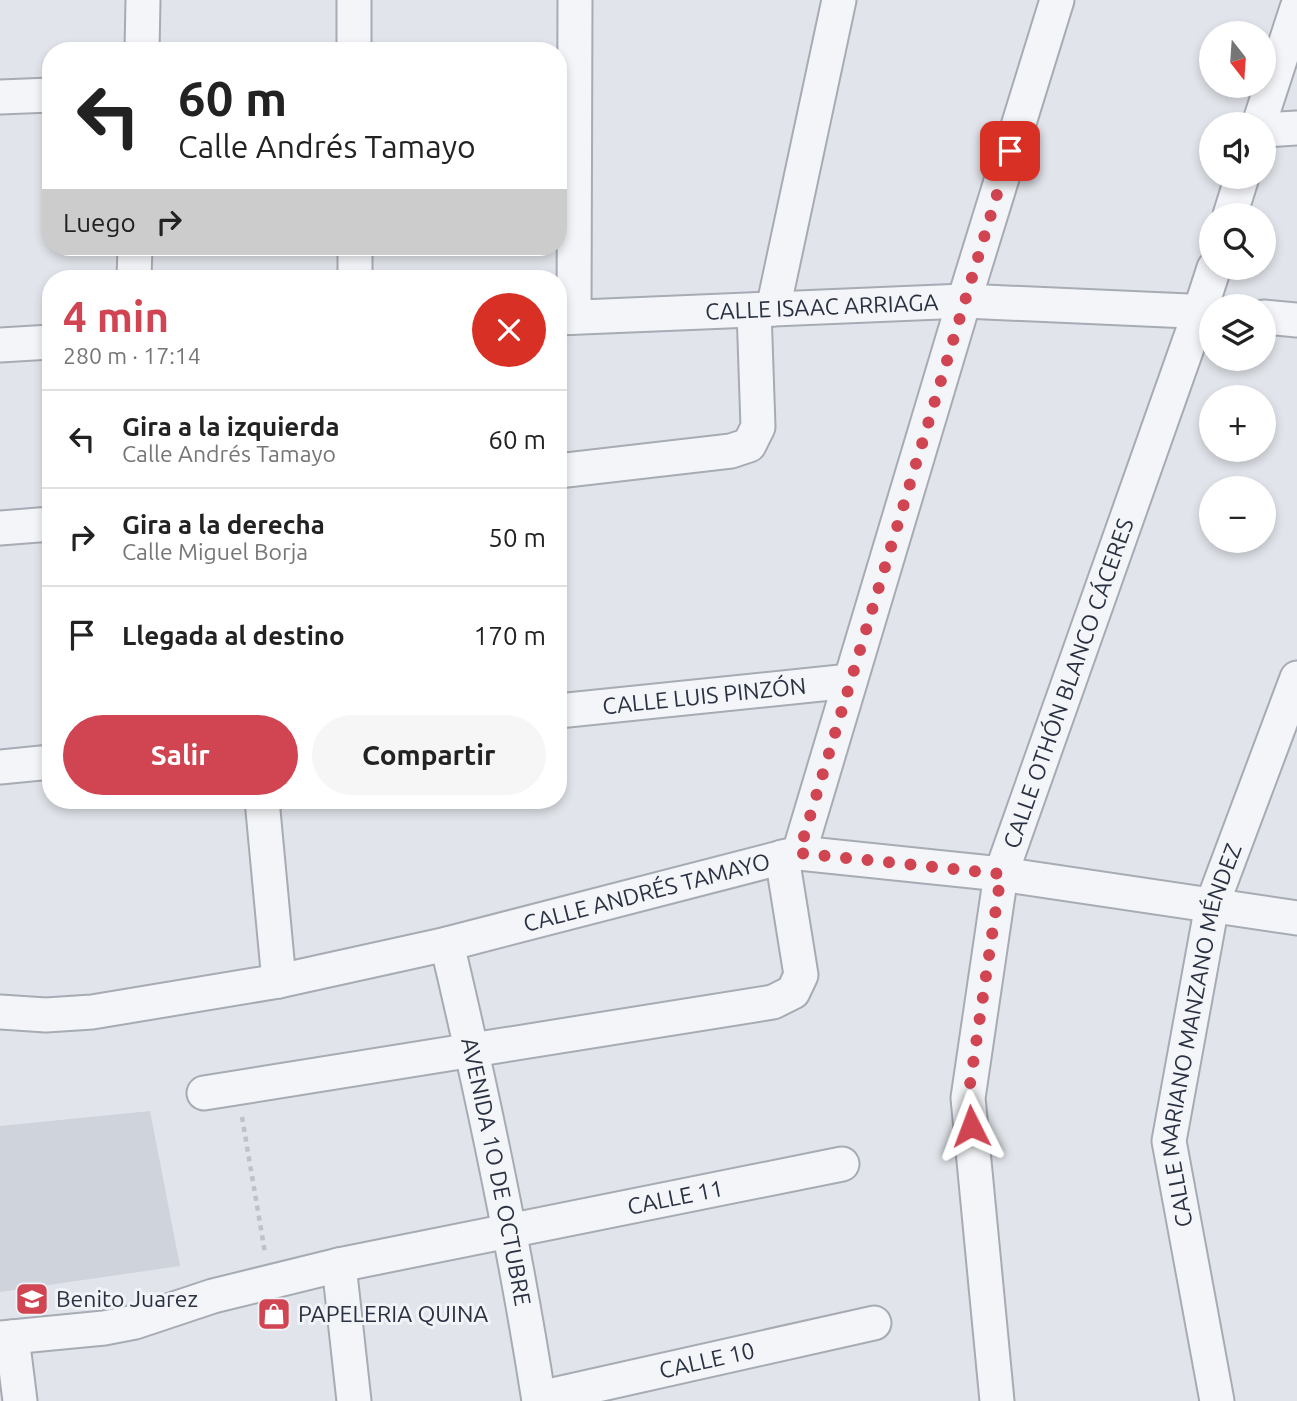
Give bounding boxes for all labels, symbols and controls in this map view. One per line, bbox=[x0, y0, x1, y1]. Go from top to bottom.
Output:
north arrow bbox=[1199, 21, 1276, 98]
map controls bbox=[1199, 21, 1276, 553]
icon: left bbox=[63, 70, 154, 161]
text: 60 m bbox=[178, 70, 287, 125]
button: sound bbox=[1199, 112, 1276, 189]
pin bbox=[980, 121, 1040, 181]
text: Calle Andrés Tamayo bbox=[178, 128, 476, 164]
icon: arrive bbox=[991, 132, 1029, 170]
icon: right bbox=[150, 203, 188, 241]
button: search bbox=[1199, 203, 1276, 280]
text: Luego bbox=[63, 208, 136, 237]
street label: CALLE ISAAC ARRIAGA bbox=[705, 289, 939, 324]
text: 4 min bbox=[63, 293, 169, 340]
button: close bbox=[472, 293, 546, 367]
button: layers bbox=[1199, 294, 1276, 371]
text: 280 m · 17:14 bbox=[63, 343, 201, 368]
button: + bbox=[1199, 385, 1276, 462]
text: Gira a la izquierda bbox=[122, 412, 340, 441]
icon: left bbox=[63, 420, 101, 458]
text: 60 m bbox=[488, 425, 546, 454]
text: Calle Andrés Tamayo bbox=[122, 441, 336, 466]
button: − bbox=[1199, 476, 1276, 553]
text: Gira a la derecha bbox=[122, 510, 325, 539]
street label: CALLE OTHÓN BLANCO CÁCERES bbox=[998, 515, 1138, 851]
icon: right bbox=[63, 518, 101, 556]
text: 50 m bbox=[488, 523, 546, 552]
text: Calle Miguel Borja bbox=[122, 539, 308, 564]
icon: arrive bbox=[63, 616, 101, 654]
text: Llegada al destino bbox=[122, 621, 345, 650]
text: 170 m bbox=[474, 621, 546, 650]
street label: CALLE LUIS PINZÓN bbox=[601, 673, 807, 718]
button: Salir bbox=[63, 715, 298, 795]
button: Compartir bbox=[312, 715, 546, 795]
street label: CALLE MARIANO MANZANO MÉNDEZ bbox=[1156, 840, 1246, 1229]
street label: CALLE ANDRÉS TAMAYO bbox=[521, 848, 772, 936]
street label: AVENIDA 1O DE OCTUBRE bbox=[457, 1035, 536, 1308]
position arrow bbox=[934, 1089, 1008, 1163]
street label: CALLE 11 bbox=[625, 1175, 725, 1219]
school or university icon: Benito Juarez bbox=[13, 1280, 51, 1318]
place label: Benito Juarez bbox=[56, 1286, 198, 1311]
shop icon: PAPELERIA QUINA bbox=[255, 1295, 293, 1333]
place label: PAPELERIA QUINA bbox=[298, 1301, 488, 1326]
street label: CALLE 10 bbox=[657, 1337, 757, 1383]

